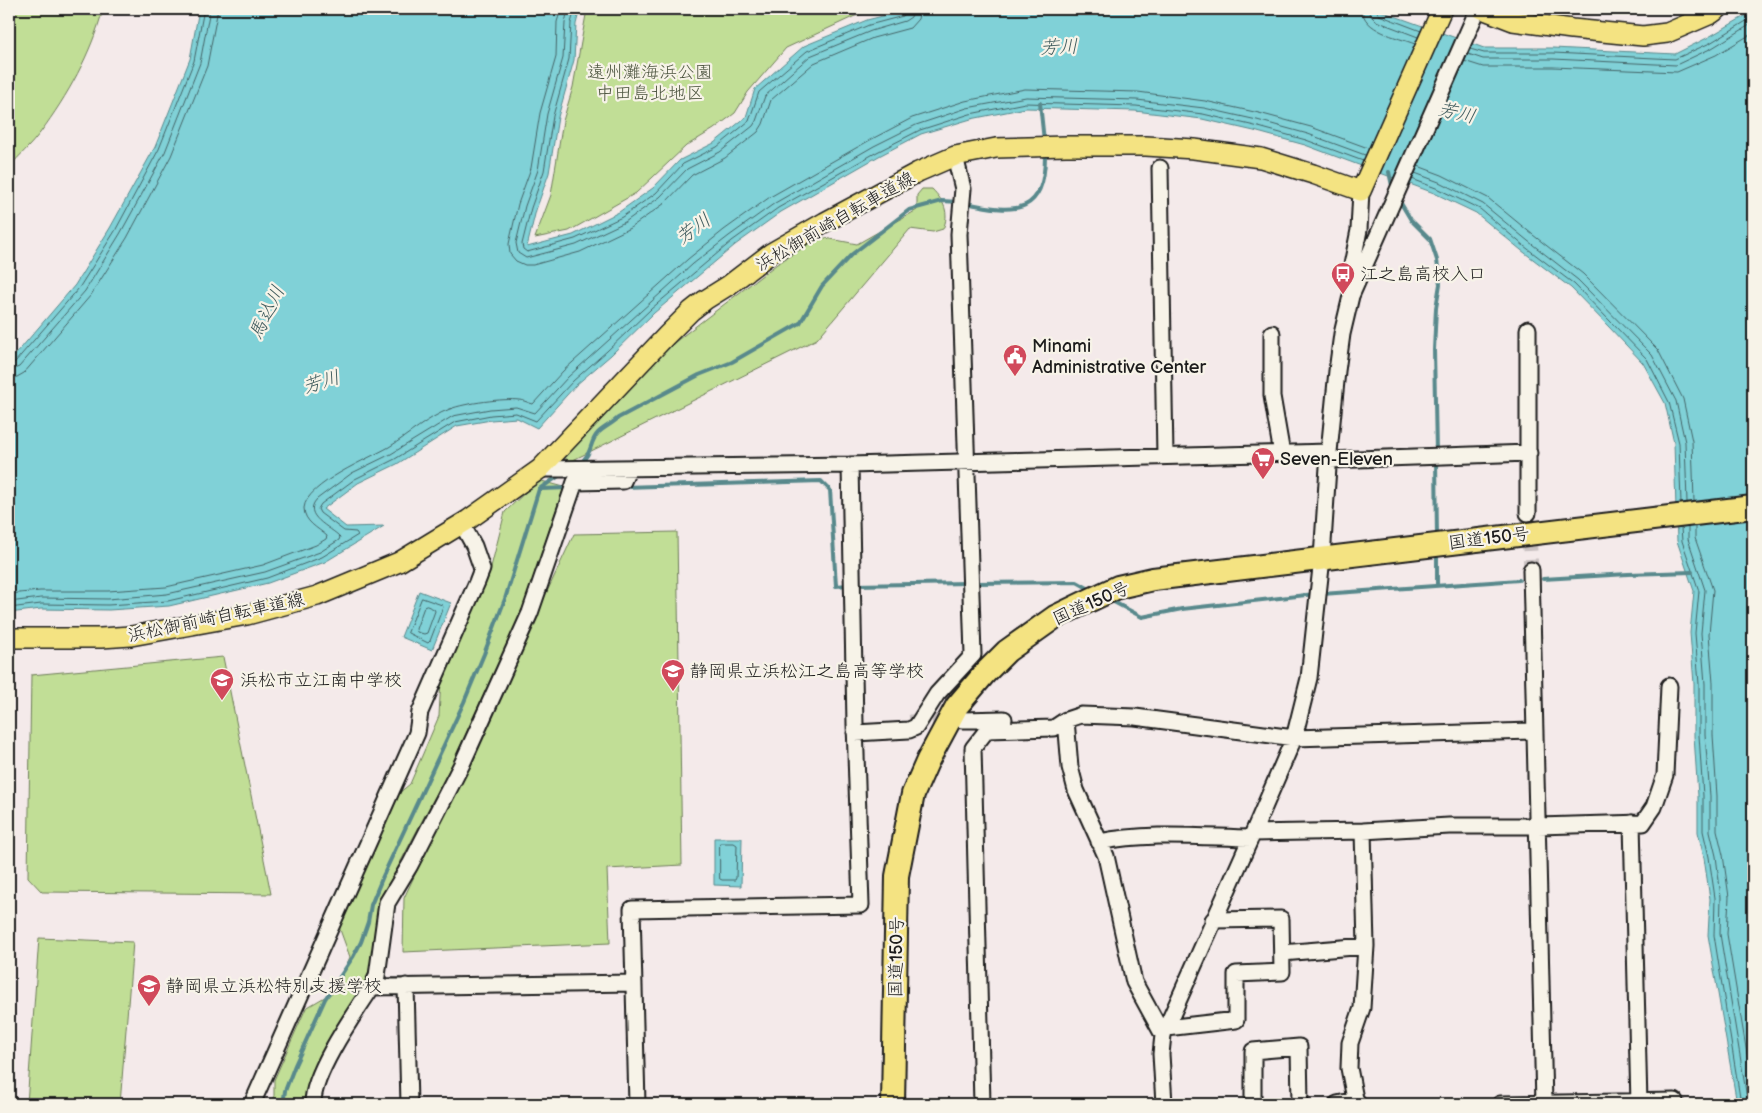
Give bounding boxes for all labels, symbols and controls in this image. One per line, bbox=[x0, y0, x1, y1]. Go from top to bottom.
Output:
water label: 芳川 bbox=[1040, 35, 1078, 60]
park label: 遠州灘海浜公園 中田島北地区 bbox=[587, 62, 713, 104]
water label: 芳川 bbox=[1436, 98, 1478, 129]
street label: 浜松御前崎自転車道線 bbox=[752, 167, 918, 276]
water label: 芳川 bbox=[672, 209, 716, 250]
bus stop icon: 江之島高校入口 bbox=[1330, 261, 1356, 295]
place label: 江之島高校入口 bbox=[1360, 264, 1486, 285]
water label: 馬込川 bbox=[245, 282, 290, 343]
place label: Minami Administrative Center bbox=[1032, 336, 1207, 378]
public building icon: Minami Administrative Center bbox=[1002, 343, 1028, 377]
water label: 芳川 bbox=[300, 366, 343, 399]
supermarket icon: Seven-Eleven bbox=[1250, 446, 1276, 480]
place label: Seven-Eleven bbox=[1280, 449, 1393, 470]
street label: 国道150号 bbox=[1447, 523, 1531, 554]
street label: 国道150号 bbox=[1050, 577, 1133, 630]
street label: 浜松御前崎自転車道線 bbox=[126, 589, 306, 646]
school or university icon: 静岡県立浜松江之島高等学校 bbox=[660, 658, 686, 692]
place label: 静岡県立浜松江之島高等学校 bbox=[690, 661, 924, 682]
school or university icon: 浜松市立江南中学校 bbox=[209, 667, 235, 701]
place label: 浜松市立江南中学校 bbox=[240, 670, 402, 691]
street label: 国道150号 bbox=[885, 916, 908, 998]
school or university icon: 静岡県立浜松特別支援学校 bbox=[136, 973, 162, 1007]
place label: 静岡県立浜松特別支援学校 bbox=[166, 976, 382, 997]

